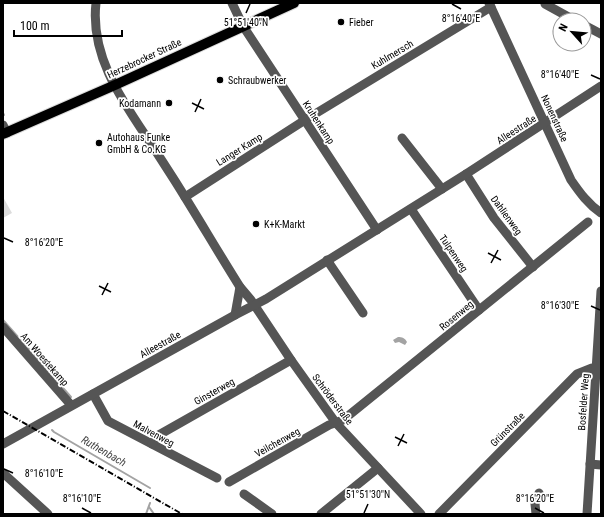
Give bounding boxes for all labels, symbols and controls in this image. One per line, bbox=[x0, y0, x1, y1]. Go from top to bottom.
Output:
scale bar bbox=[14, 12, 122, 38]
north arrow bbox=[552, 12, 592, 52]
text: 8°16'40"E bbox=[442, 13, 480, 24]
text: 51°51'40"N bbox=[224, 17, 268, 28]
marker: Fieber bbox=[336, 17, 346, 27]
place label: Fieber bbox=[349, 17, 373, 28]
text: 100 m bbox=[20, 19, 50, 33]
text: N bbox=[556, 22, 571, 34]
street label: Herzebrocker Straße bbox=[105, 36, 183, 80]
street label: Kuhlmersch bbox=[369, 38, 415, 71]
text: 8°16'40"E bbox=[541, 69, 579, 80]
marker: Schraubwerker bbox=[215, 75, 225, 85]
place label: Schraubwerker bbox=[228, 75, 286, 86]
street label: Nonenstraße bbox=[539, 93, 570, 144]
place label: Kodamann bbox=[119, 98, 161, 109]
marker: Kodamann bbox=[164, 98, 174, 108]
street label: Kruhenkamp bbox=[301, 99, 337, 146]
street label: Alleestraße bbox=[494, 112, 538, 146]
street label: Langer Kamp bbox=[214, 131, 264, 168]
place label: Autohaus Funke GmbH & Co.KG bbox=[107, 132, 171, 155]
marker: Autohaus Funke GmbH & Co.KG bbox=[94, 138, 104, 148]
street label: Dahlienweg bbox=[489, 194, 524, 237]
marker: K+K-Markt bbox=[251, 219, 261, 229]
place label: K+K-Markt bbox=[264, 219, 305, 230]
street label: Tulpenweg bbox=[437, 233, 470, 274]
text: 8°16'20"E bbox=[25, 237, 63, 248]
street label: Rosenweg bbox=[437, 298, 475, 333]
text: 8°16'30"E bbox=[541, 300, 579, 311]
street label: Alleestraße bbox=[138, 329, 183, 360]
street label: Am Woestekamp bbox=[19, 331, 71, 388]
street label: Schröderstraße bbox=[310, 372, 355, 427]
street label: Bosfelder Weg bbox=[576, 373, 591, 431]
street label: Ginsterweg bbox=[192, 376, 236, 407]
street label: Grünstraße bbox=[488, 410, 527, 449]
street label: Malvenweg bbox=[132, 418, 176, 449]
street label: Veilchenweg bbox=[253, 426, 302, 459]
water label: Ruthenbach bbox=[79, 433, 129, 470]
text: 8°16'10"E bbox=[25, 468, 63, 479]
text: 51°51'30"N bbox=[346, 489, 390, 500]
text: 8°16'10"E bbox=[63, 493, 101, 504]
text: 8°16'20"E bbox=[516, 493, 554, 504]

